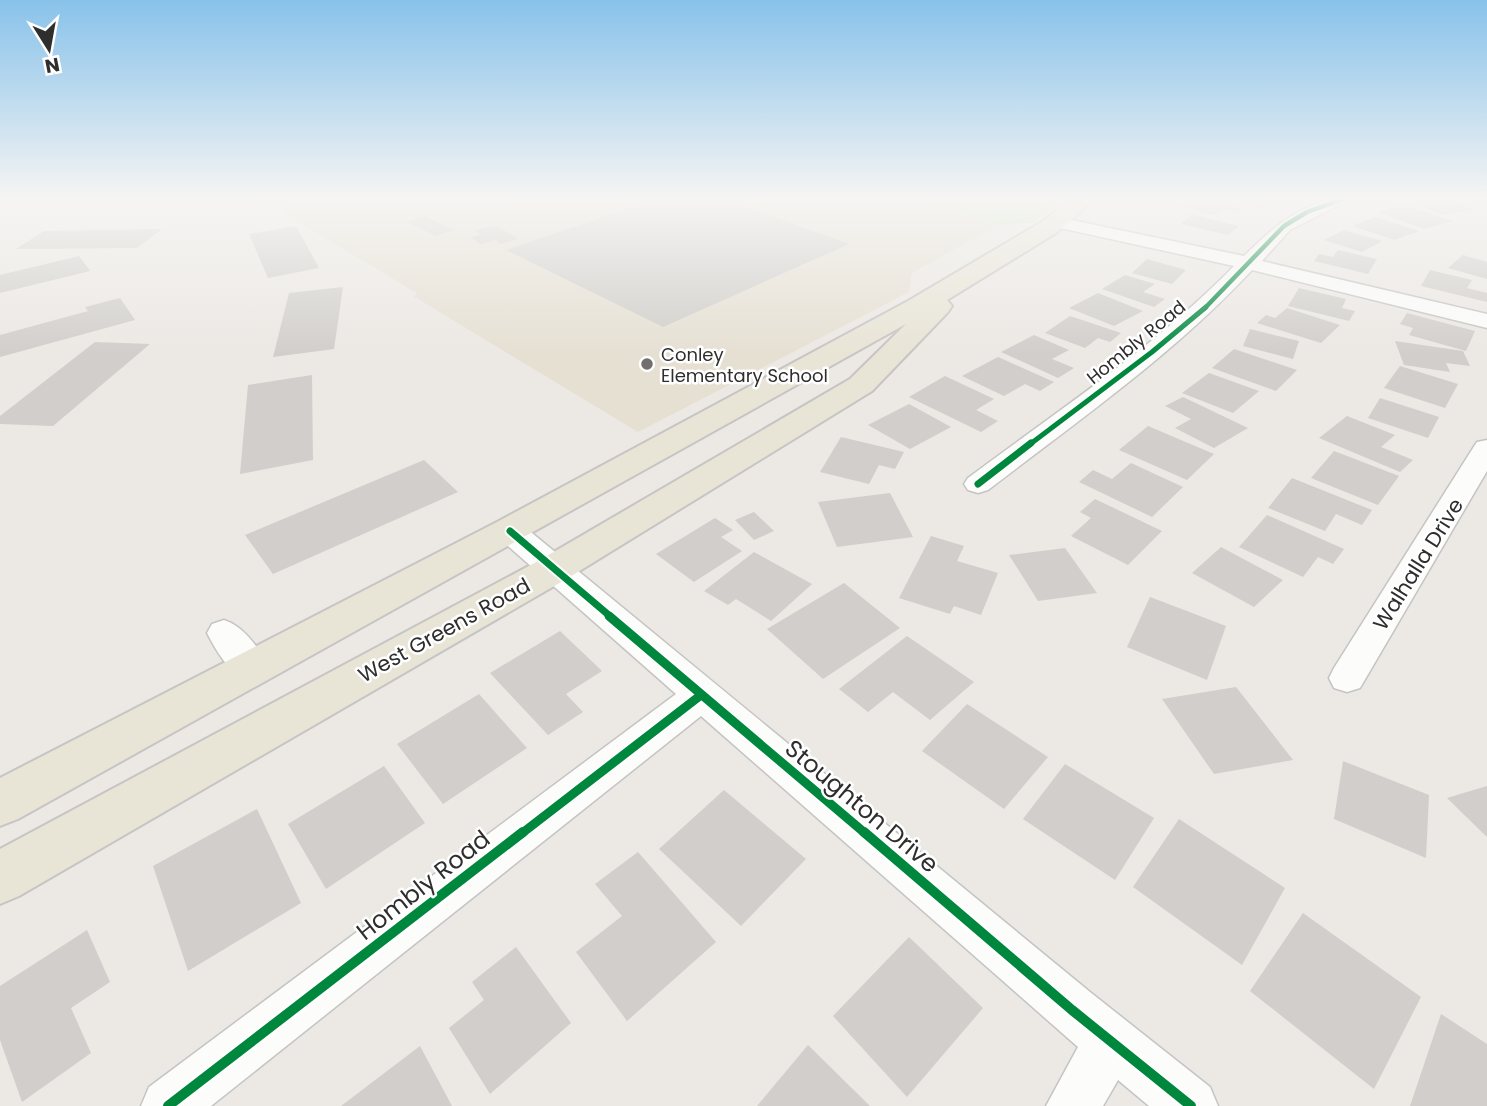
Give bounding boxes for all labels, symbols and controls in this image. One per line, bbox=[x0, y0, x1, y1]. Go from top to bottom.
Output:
north arrow bbox=[14, 14, 84, 84]
text: N bbox=[43, 51, 62, 80]
street label: Hombly Road bbox=[1081, 294, 1191, 390]
place label: Conley Elementary School bbox=[661, 342, 828, 388]
marker: Conley Elementary School bbox=[639, 356, 655, 372]
street label: Walhalla Drive bbox=[1366, 493, 1470, 635]
street label: West Greens Road bbox=[353, 571, 535, 689]
street label: Stoughton Drive bbox=[778, 732, 946, 880]
street label: Hombly Road bbox=[349, 822, 497, 948]

